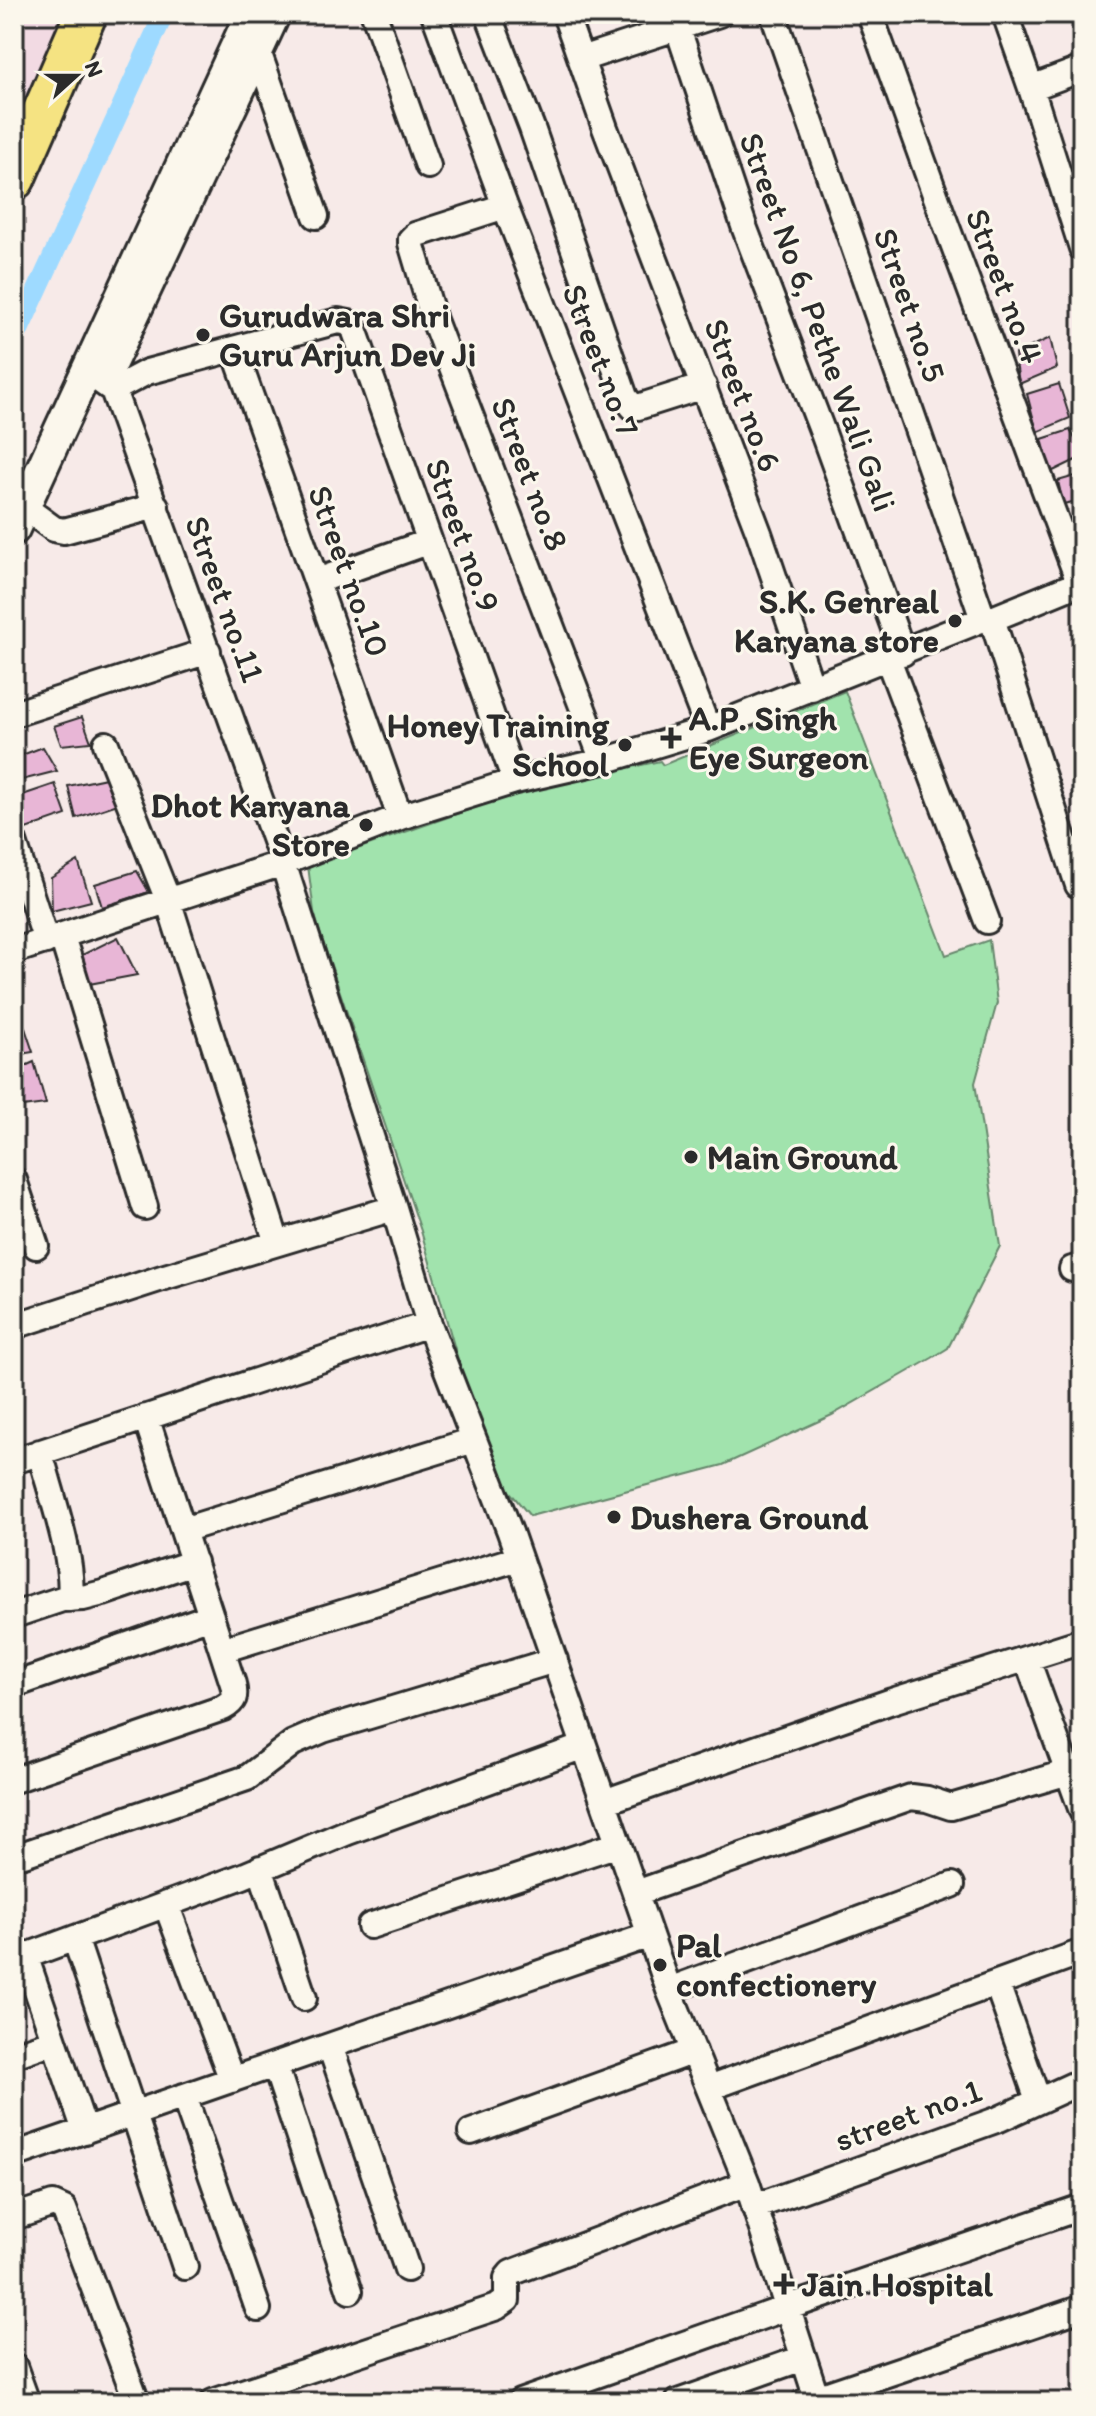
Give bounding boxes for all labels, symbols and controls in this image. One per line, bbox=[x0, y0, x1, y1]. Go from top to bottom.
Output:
north arrow bbox=[36, 36, 116, 116]
text: N bbox=[79, 57, 109, 81]
street label: Street No 6, Pethe Wali Gali bbox=[730, 127, 906, 517]
street label: Street no.4 bbox=[957, 203, 1053, 369]
street label: Street no.5 bbox=[865, 223, 955, 387]
street label: Street no.7 bbox=[553, 278, 649, 442]
place label: Gurudwara Shri Guru Arjun Dev Ji bbox=[219, 295, 476, 375]
street label: Street no.6 bbox=[695, 313, 791, 477]
marker: Gurudwara Shri Guru Arjun Dev Ji bbox=[194, 326, 212, 344]
street label: Street no.8 bbox=[482, 392, 578, 556]
street label: Street no.9 bbox=[416, 453, 510, 617]
street label: Street no.10 bbox=[299, 480, 399, 662]
street label: Street no.11 bbox=[176, 510, 274, 688]
place label: S.K. Genreal Karyana store bbox=[734, 581, 939, 661]
marker: S.K. Genreal Karyana store bbox=[946, 612, 964, 630]
place label: A.P. Singh Eye Surgeon bbox=[689, 698, 869, 778]
place label: Honey Training School bbox=[387, 705, 610, 785]
marker: A.P. Singh Eye Surgeon bbox=[660, 727, 682, 749]
marker: Honey Training School bbox=[616, 736, 634, 754]
place label: Dhot Karyana Store bbox=[150, 785, 350, 865]
marker: Dhot Karyana Store bbox=[357, 816, 375, 834]
place label: Main Ground bbox=[707, 1137, 898, 1178]
marker: Main Ground bbox=[682, 1148, 700, 1166]
place label: Dushera Ground bbox=[630, 1497, 869, 1538]
marker: Dushera Ground bbox=[605, 1508, 623, 1526]
place label: Pal confectionery bbox=[676, 1925, 877, 2005]
marker: Pal confectionery bbox=[651, 1956, 669, 1974]
street label: street no.1 bbox=[829, 2069, 987, 2161]
place label: Jain Hospital bbox=[801, 2264, 993, 2305]
marker: Jain Hospital bbox=[773, 2273, 795, 2295]

